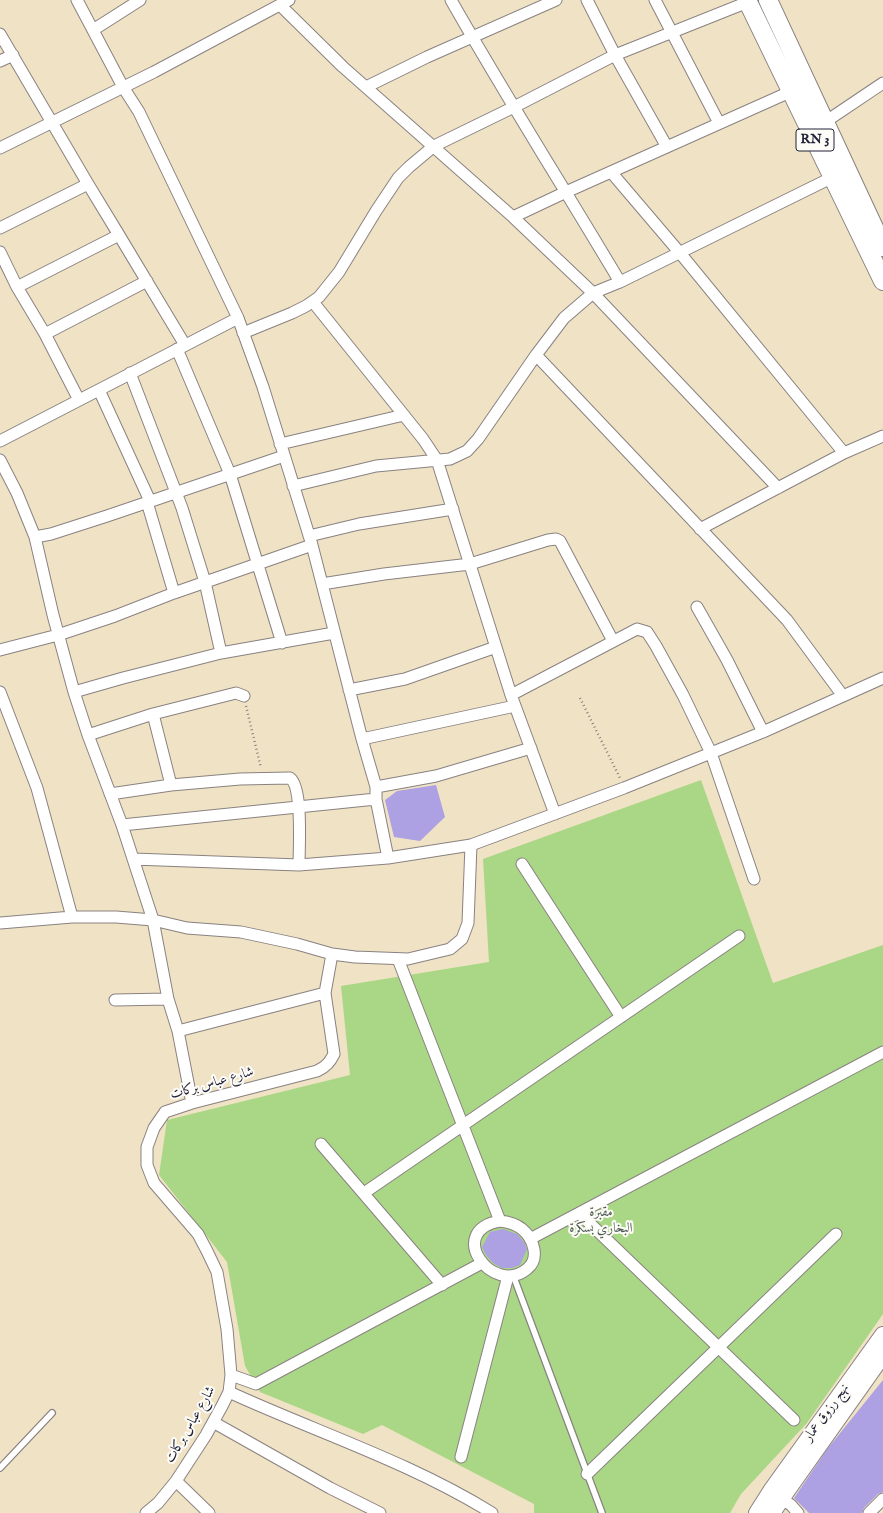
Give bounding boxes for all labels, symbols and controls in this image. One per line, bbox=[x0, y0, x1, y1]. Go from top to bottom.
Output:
road number: RN 3 bbox=[796, 129, 834, 151]
street label: شارع عباس بركات bbox=[168, 1064, 256, 1104]
park label: مقبرة البخاري بسكرة bbox=[569, 1205, 633, 1238]
street label: نهج رزوق عمار bbox=[800, 1381, 854, 1445]
street label: شارع عباس بركات bbox=[162, 1384, 220, 1466]

